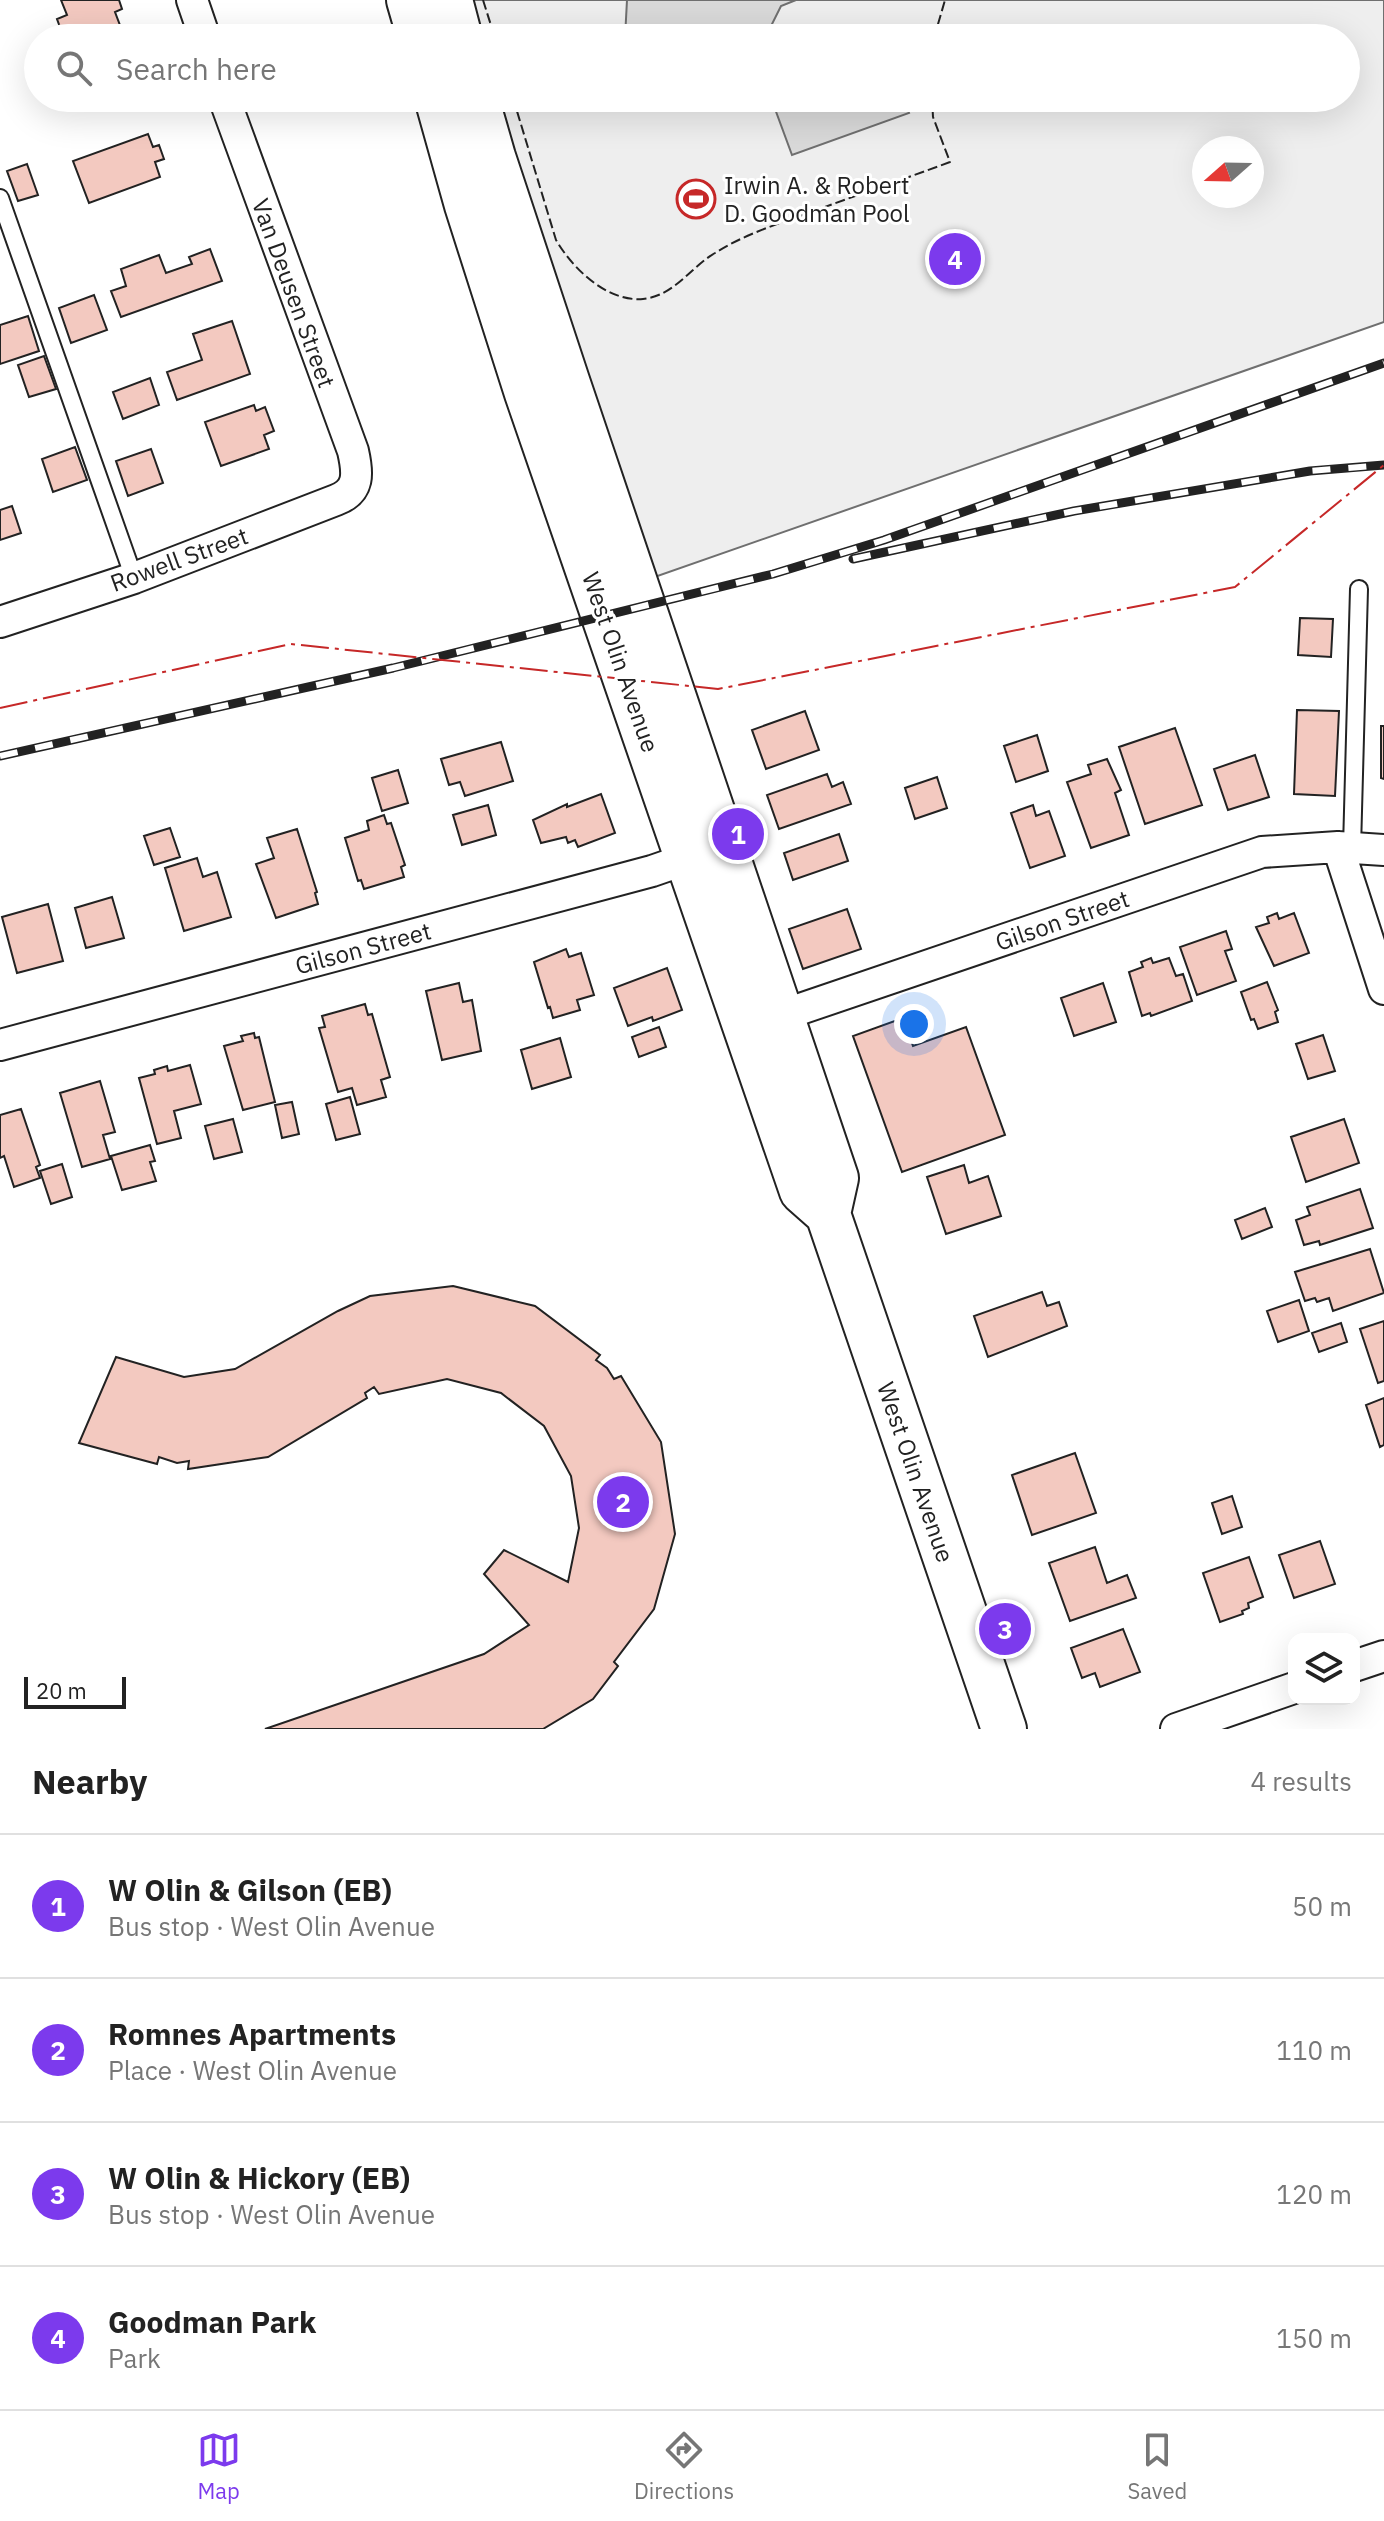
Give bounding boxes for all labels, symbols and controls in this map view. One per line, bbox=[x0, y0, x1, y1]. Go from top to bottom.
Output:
search box bbox=[24, 24, 1360, 112]
icon: search bbox=[52, 46, 96, 90]
text: Search here bbox=[116, 49, 277, 88]
north arrow bbox=[1192, 136, 1264, 208]
place label: Irwin A. & Robert D. Goodman Pool bbox=[724, 169, 910, 229]
sports icon: Irwin A. & Robert D. Goodman Pool bbox=[675, 178, 717, 220]
street label: Van Deusen Street bbox=[245, 194, 343, 392]
pin: 4 bbox=[929, 229, 981, 289]
street label: Rowell Street bbox=[106, 519, 252, 599]
street label: West Olin Avenue bbox=[575, 568, 667, 756]
pin: 1 bbox=[712, 804, 764, 864]
street label: Gilson Street bbox=[991, 882, 1133, 958]
street label: Gilson Street bbox=[292, 914, 434, 982]
your location bbox=[894, 1004, 934, 1044]
street label: West Olin Avenue bbox=[870, 1378, 962, 1566]
pin: 2 bbox=[597, 1472, 649, 1532]
pin: 3 bbox=[979, 1599, 1031, 1659]
map controls bbox=[1288, 1633, 1360, 1705]
button: layers bbox=[1288, 1633, 1360, 1705]
scale bar bbox=[24, 1673, 126, 1709]
text: 20 m bbox=[36, 1676, 87, 1705]
text: Nearby bbox=[32, 1759, 147, 1803]
text: 4 results bbox=[1250, 1764, 1352, 1798]
text: W Olin & Gilson (EB) bbox=[108, 1870, 392, 1909]
text: 1 bbox=[50, 1889, 66, 1923]
text: 50 m bbox=[1292, 1889, 1352, 1923]
text: Bus stop · West Olin Avenue bbox=[108, 1909, 435, 1943]
text: Romnes Apartments bbox=[108, 2014, 396, 2053]
text: 2 bbox=[50, 2033, 66, 2067]
text: 110 m bbox=[1276, 2033, 1352, 2067]
text: Place · West Olin Avenue bbox=[108, 2053, 397, 2087]
text: W Olin & Hickory (EB) bbox=[108, 2158, 410, 2197]
text: 3 bbox=[50, 2177, 66, 2211]
text: 120 m bbox=[1276, 2177, 1352, 2211]
text: Bus stop · West Olin Avenue bbox=[108, 2197, 435, 2231]
text: Goodman Park bbox=[108, 2302, 316, 2341]
text: 4 bbox=[50, 2321, 66, 2355]
text: 150 m bbox=[1276, 2321, 1352, 2355]
text: Park bbox=[108, 2341, 161, 2375]
tab: Map bbox=[197, 2428, 241, 2505]
tab: Directions bbox=[634, 2428, 734, 2505]
tab: Saved bbox=[1127, 2428, 1187, 2505]

